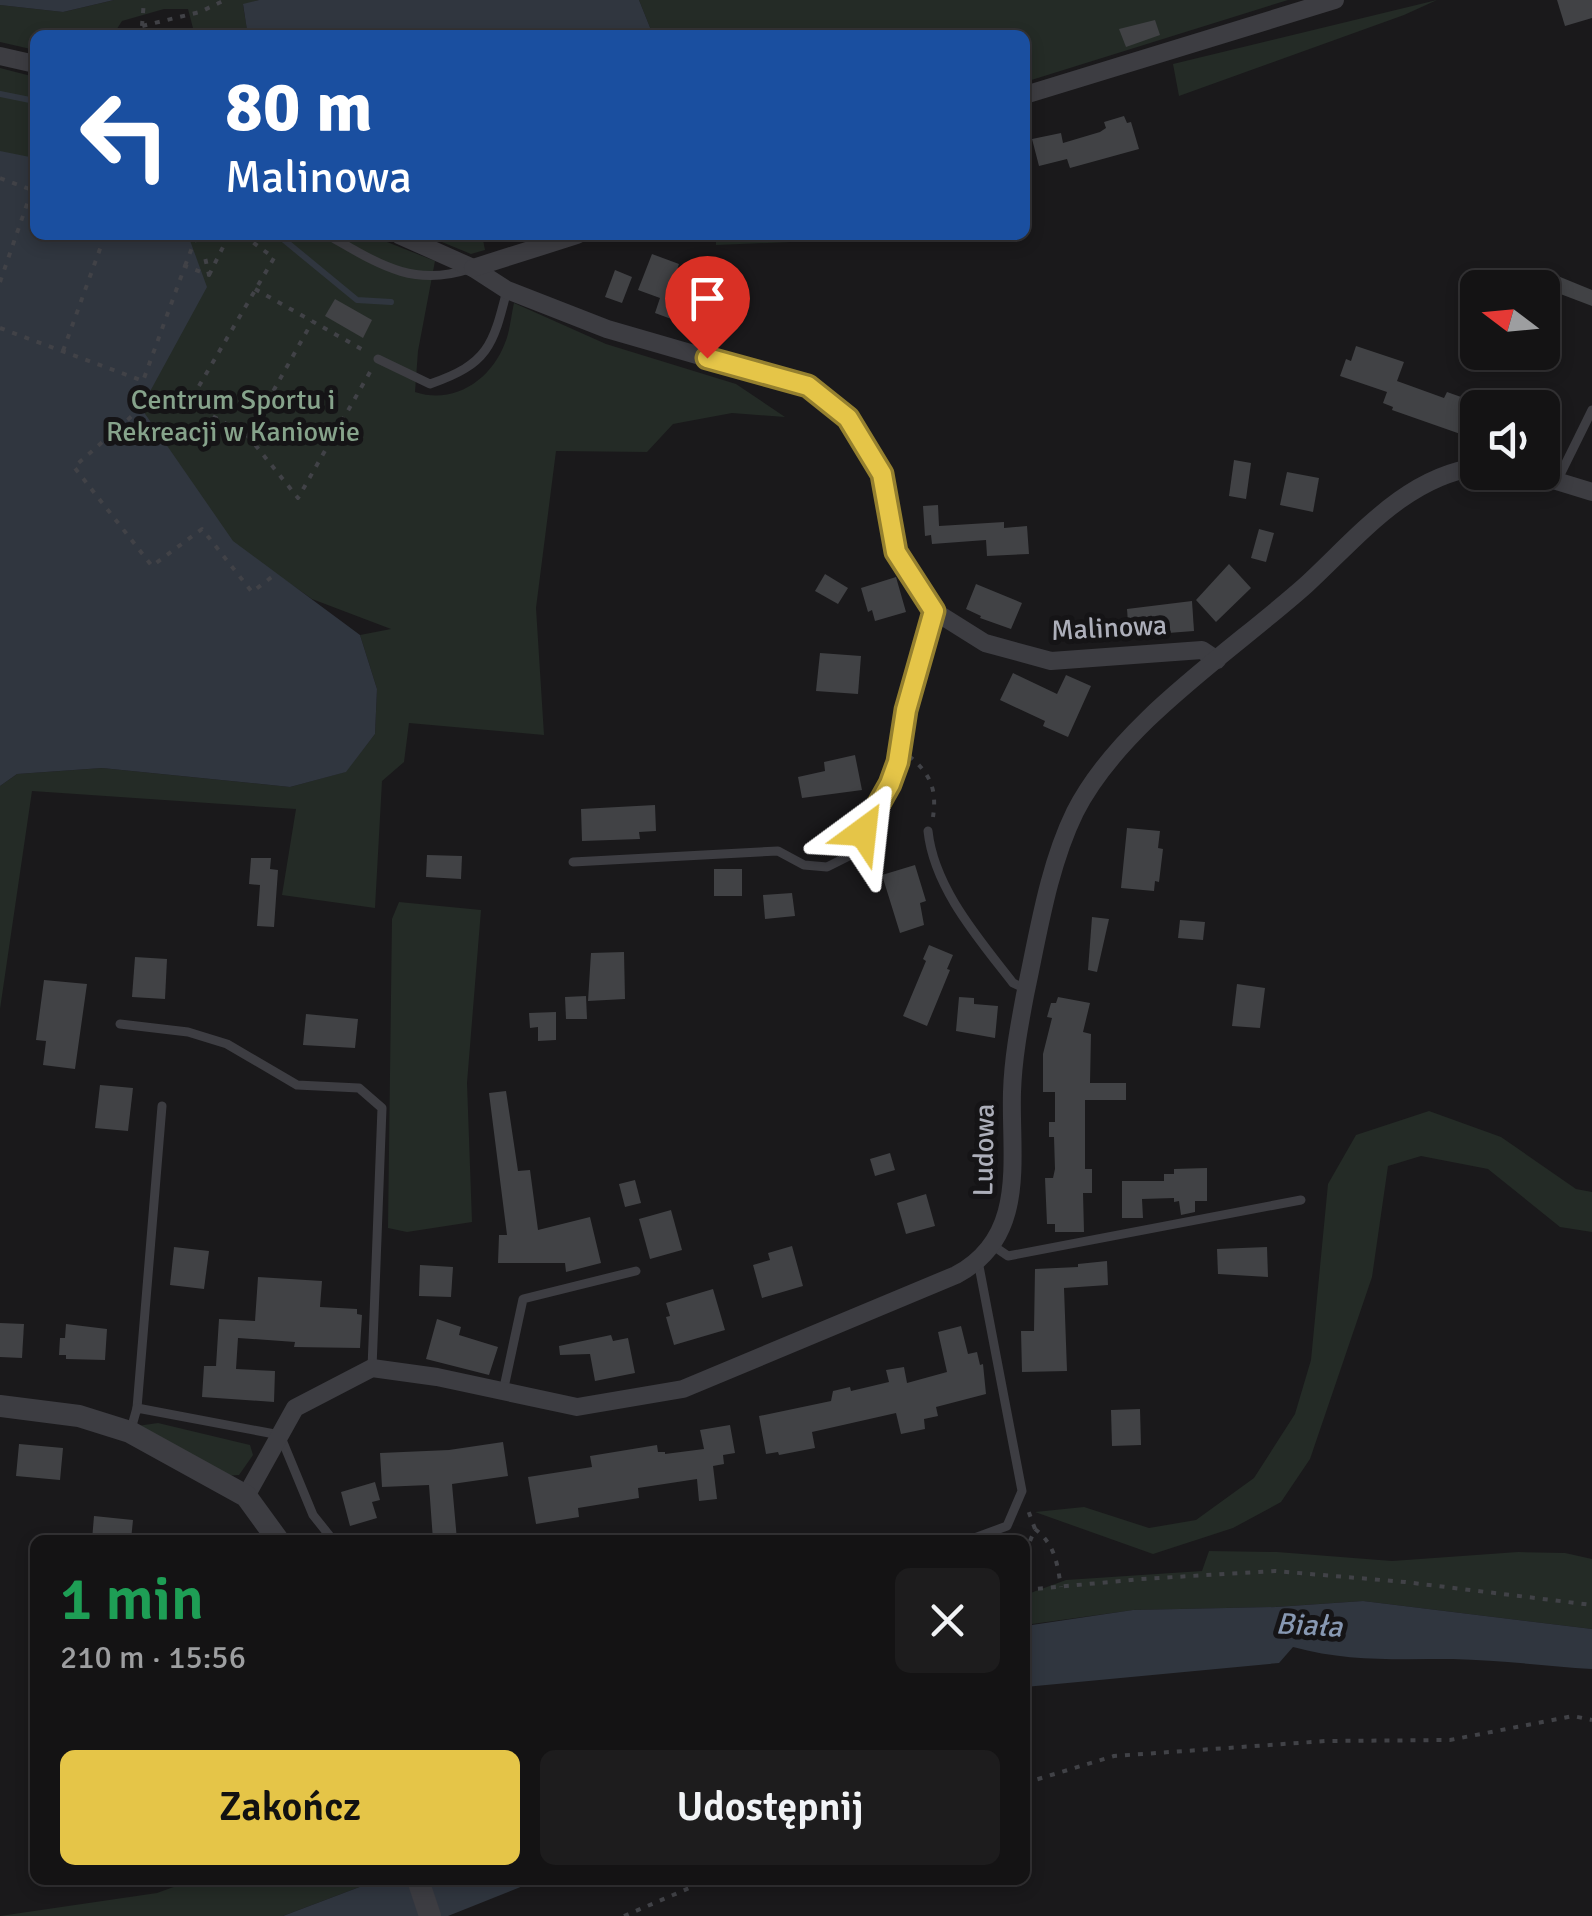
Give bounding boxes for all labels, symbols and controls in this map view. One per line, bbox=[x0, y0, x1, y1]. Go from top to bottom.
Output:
text: 80 m bbox=[225, 64, 373, 150]
icon: left bbox=[60, 70, 190, 200]
text: Malinowa bbox=[225, 150, 412, 205]
pin bbox=[665, 256, 750, 359]
north arrow bbox=[1460, 270, 1560, 370]
map controls bbox=[1460, 270, 1560, 490]
icon: arrive bbox=[680, 271, 735, 326]
park label: Centrum Sportu i Rekreacji w Kaniowie bbox=[106, 383, 360, 449]
button: sound bbox=[1460, 390, 1560, 490]
street label: Malinowa bbox=[1050, 608, 1168, 648]
position arrow bbox=[811, 780, 915, 884]
street label: Ludowa bbox=[966, 1103, 1002, 1197]
text: 1 min bbox=[60, 1563, 204, 1637]
button: close bbox=[895, 1568, 1000, 1673]
water label: Biała bbox=[1275, 1605, 1344, 1646]
text: 210 m · 15:56 bbox=[60, 1638, 246, 1677]
button: Zakończ bbox=[60, 1750, 520, 1865]
button: Udostępnij bbox=[540, 1750, 1000, 1865]

